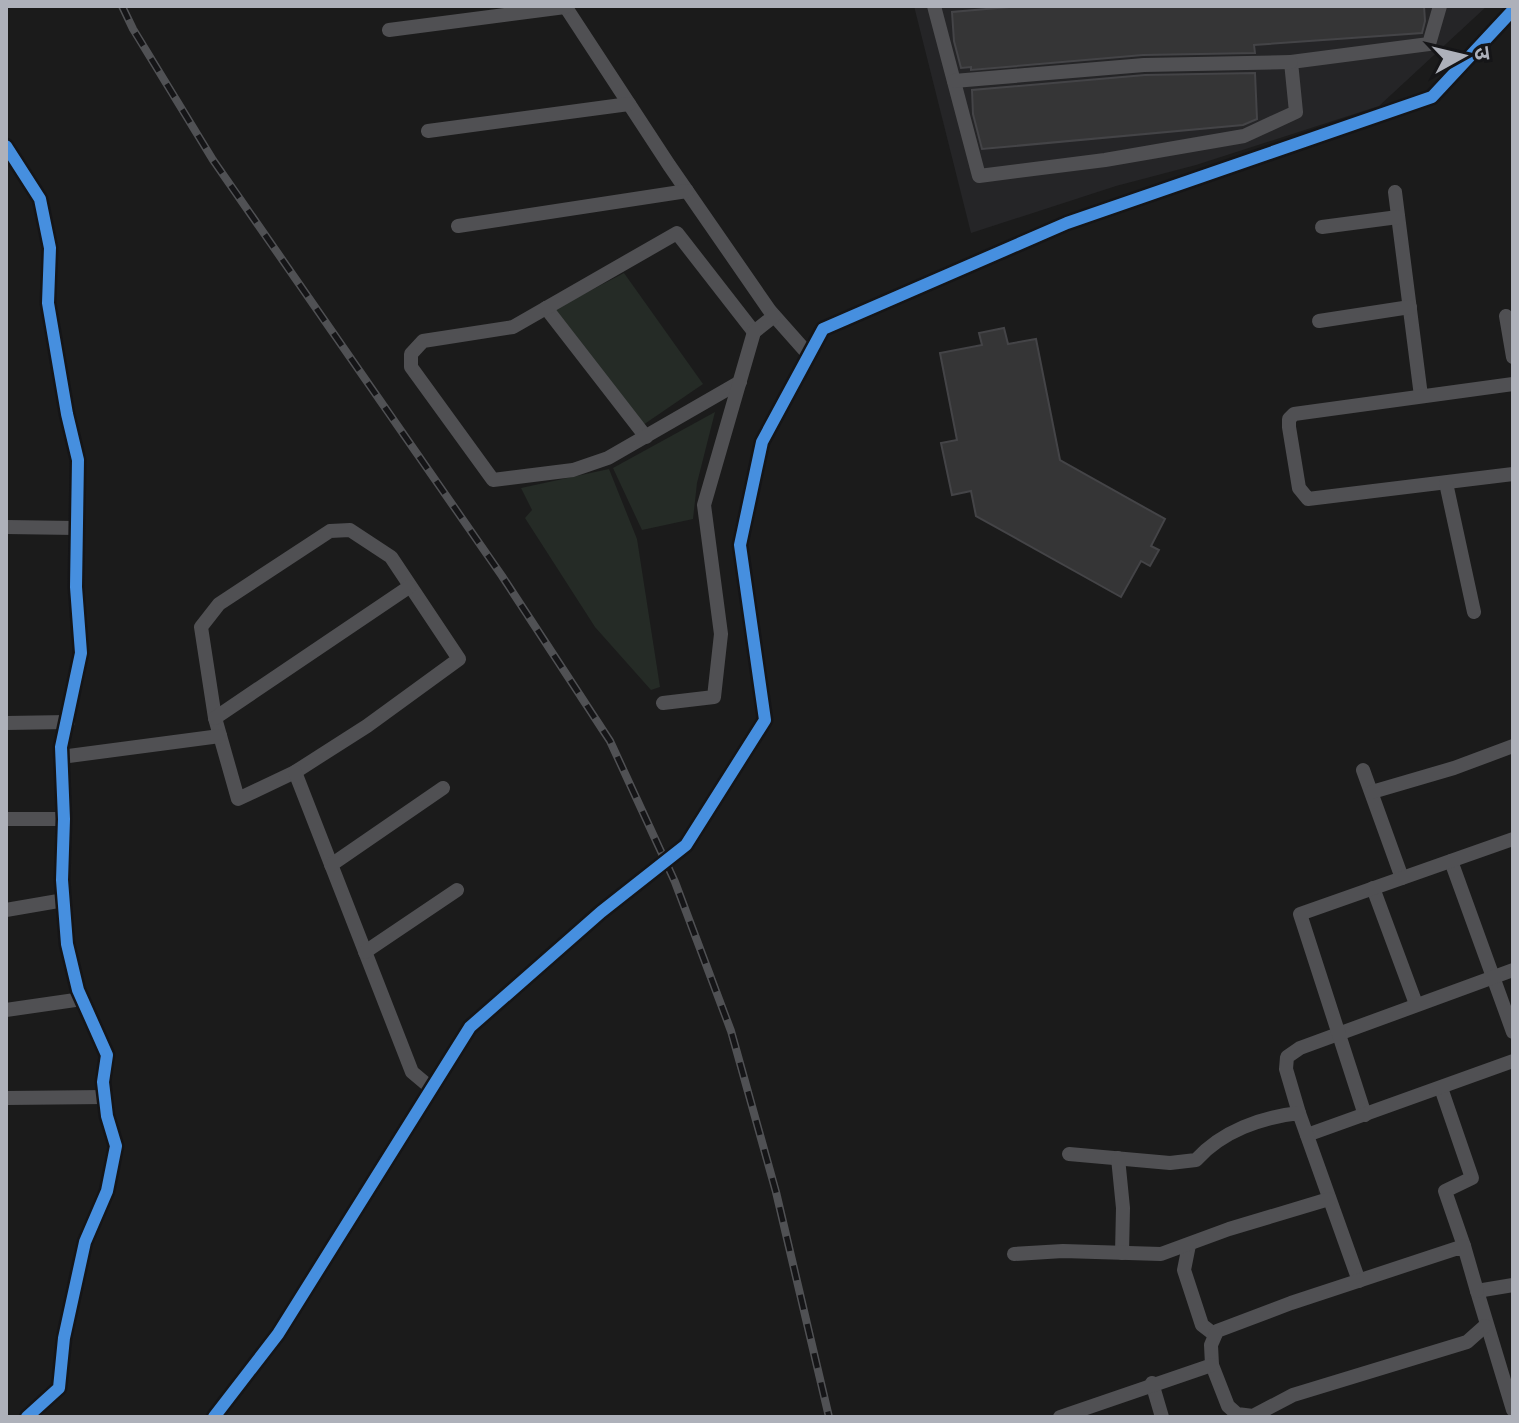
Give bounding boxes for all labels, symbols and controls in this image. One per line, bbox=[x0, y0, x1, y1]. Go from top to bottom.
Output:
north arrow bbox=[1423, 16, 1503, 96]
text: उ bbox=[1469, 45, 1496, 63]

